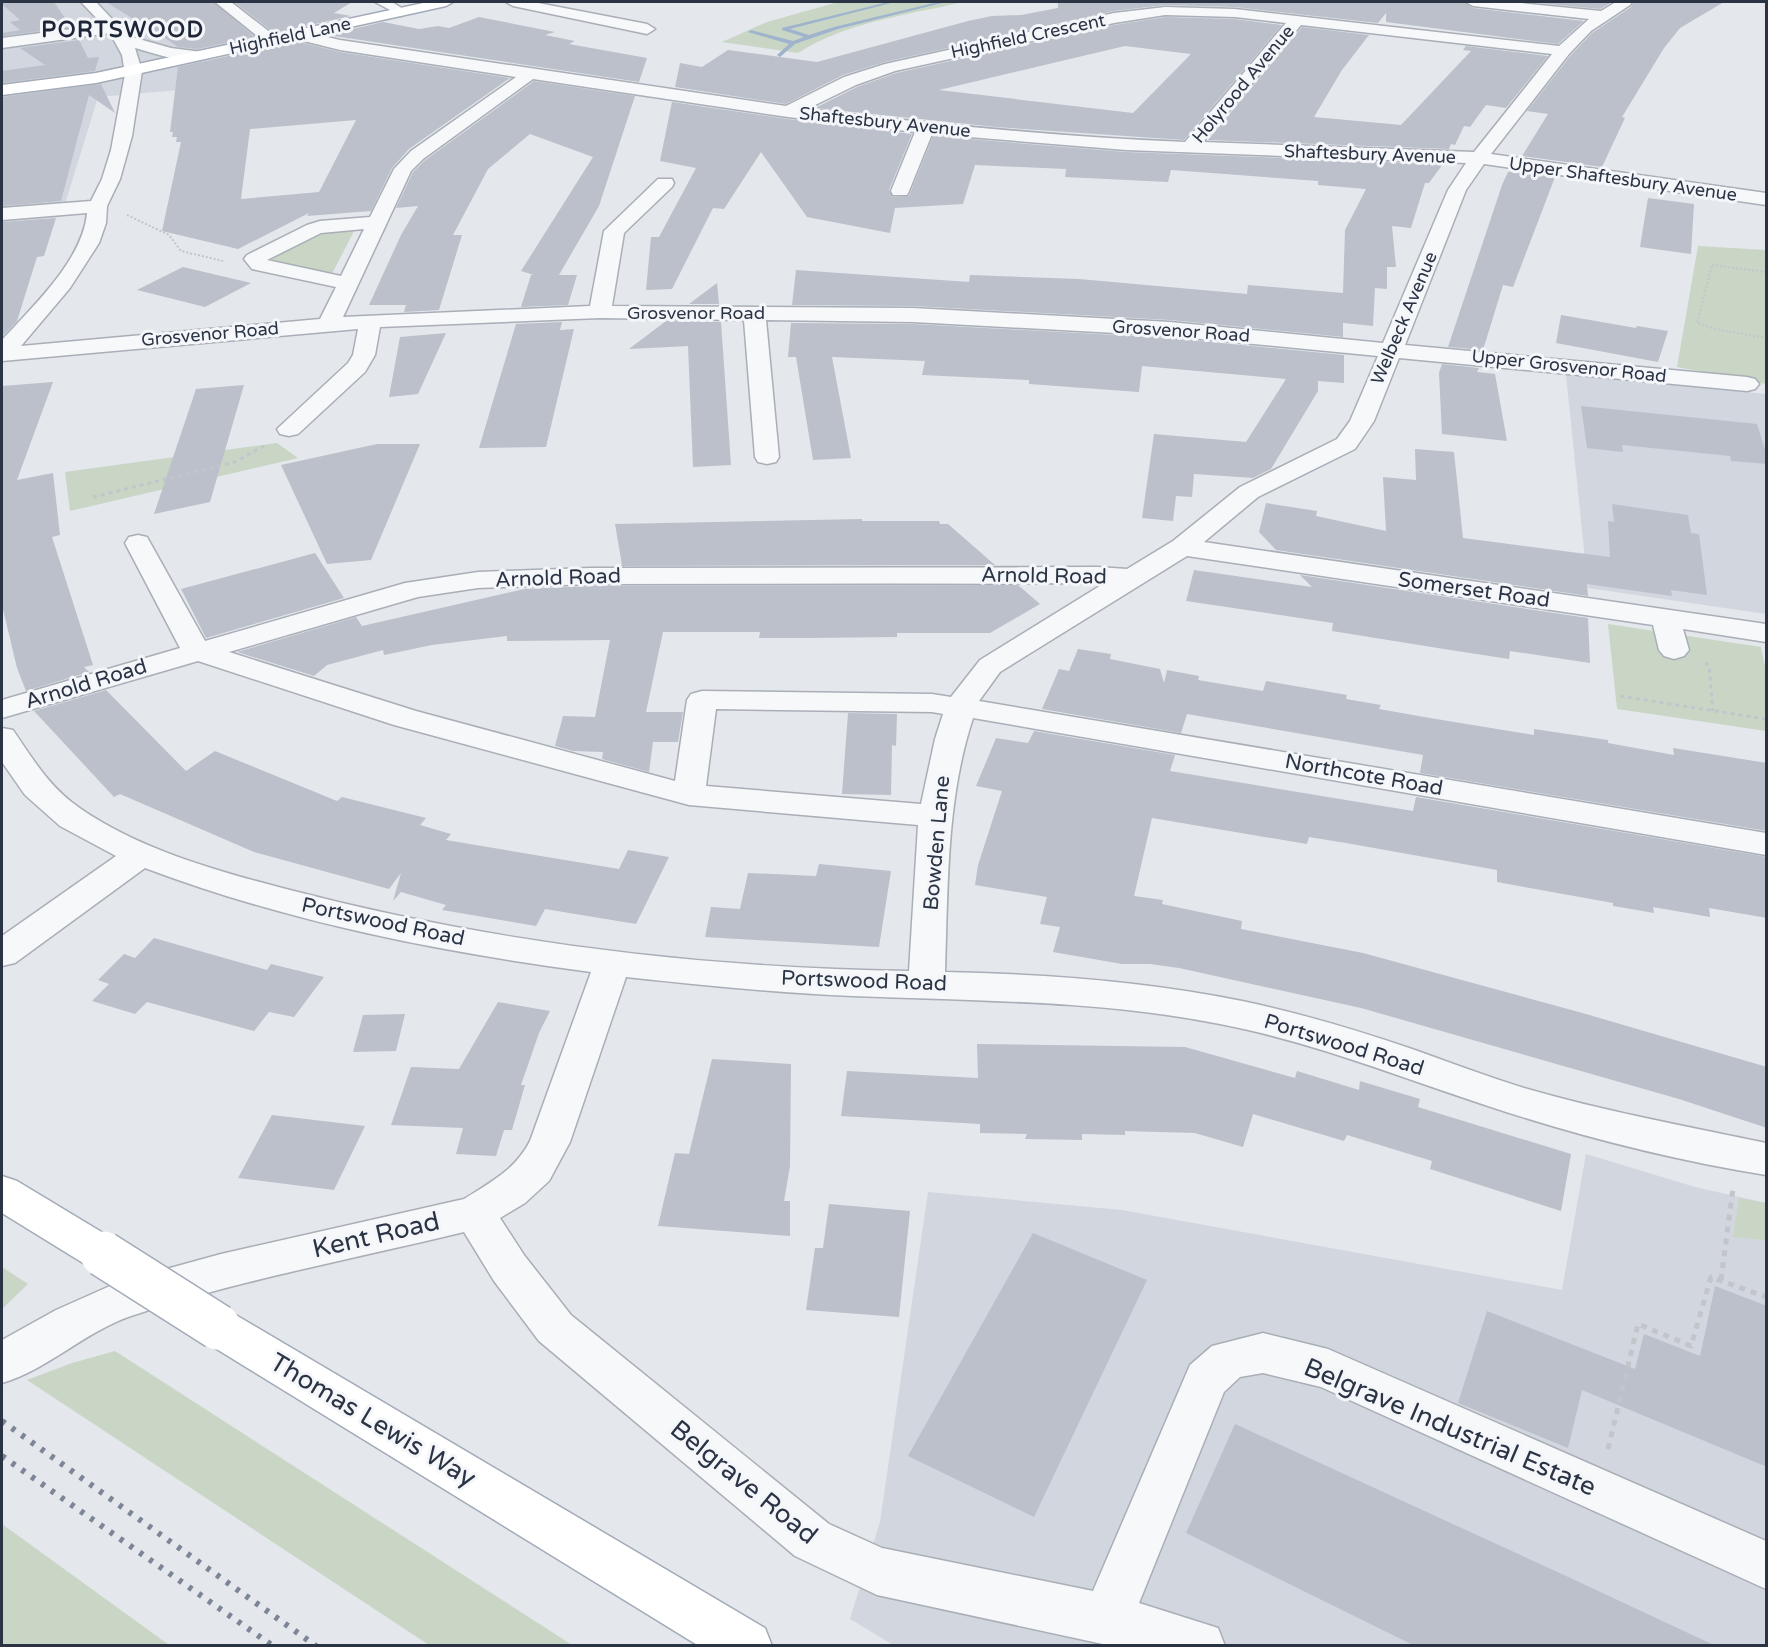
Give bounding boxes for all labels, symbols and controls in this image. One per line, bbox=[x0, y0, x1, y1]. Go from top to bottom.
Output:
street label: Highfield Crescent bbox=[949, 9, 1107, 63]
street label: Highfield Lane bbox=[227, 12, 353, 60]
district label: PORTSWOOD bbox=[41, 17, 205, 43]
street label: Holyrood Avenue bbox=[1187, 20, 1299, 148]
street label: Shaftesbury Avenue bbox=[798, 102, 972, 142]
street label: Shaftesbury Avenue bbox=[1284, 140, 1456, 168]
street label: Upper Shaftesbury Avenue bbox=[1508, 152, 1738, 206]
street label: Welbeck Avenue bbox=[1366, 248, 1442, 388]
street label: Grosvenor Road bbox=[627, 302, 765, 324]
street label: Grosvenor Road bbox=[1111, 315, 1251, 347]
street label: Grosvenor Road bbox=[140, 317, 280, 351]
street label: Upper Grosvenor Road bbox=[1470, 345, 1668, 387]
street label: Arnold Road bbox=[981, 562, 1107, 590]
street label: Arnold Road bbox=[495, 563, 621, 593]
street label: Somerset Road bbox=[1396, 567, 1552, 613]
street label: Arnold Road bbox=[22, 654, 150, 714]
street label: Northcote Road bbox=[1283, 749, 1445, 801]
street label: Bowden Lane bbox=[919, 774, 955, 912]
street label: Portswood Road bbox=[299, 893, 467, 951]
street label: Portswood Road bbox=[781, 966, 947, 996]
street label: Portswood Road bbox=[1261, 1009, 1427, 1081]
street label: Kent Road bbox=[309, 1205, 443, 1265]
street label: Thomas Lewis Way bbox=[265, 1346, 482, 1494]
street label: Belgrave Industrial Estate bbox=[1299, 1351, 1601, 1503]
street label: Belgrave Road bbox=[664, 1413, 824, 1551]

